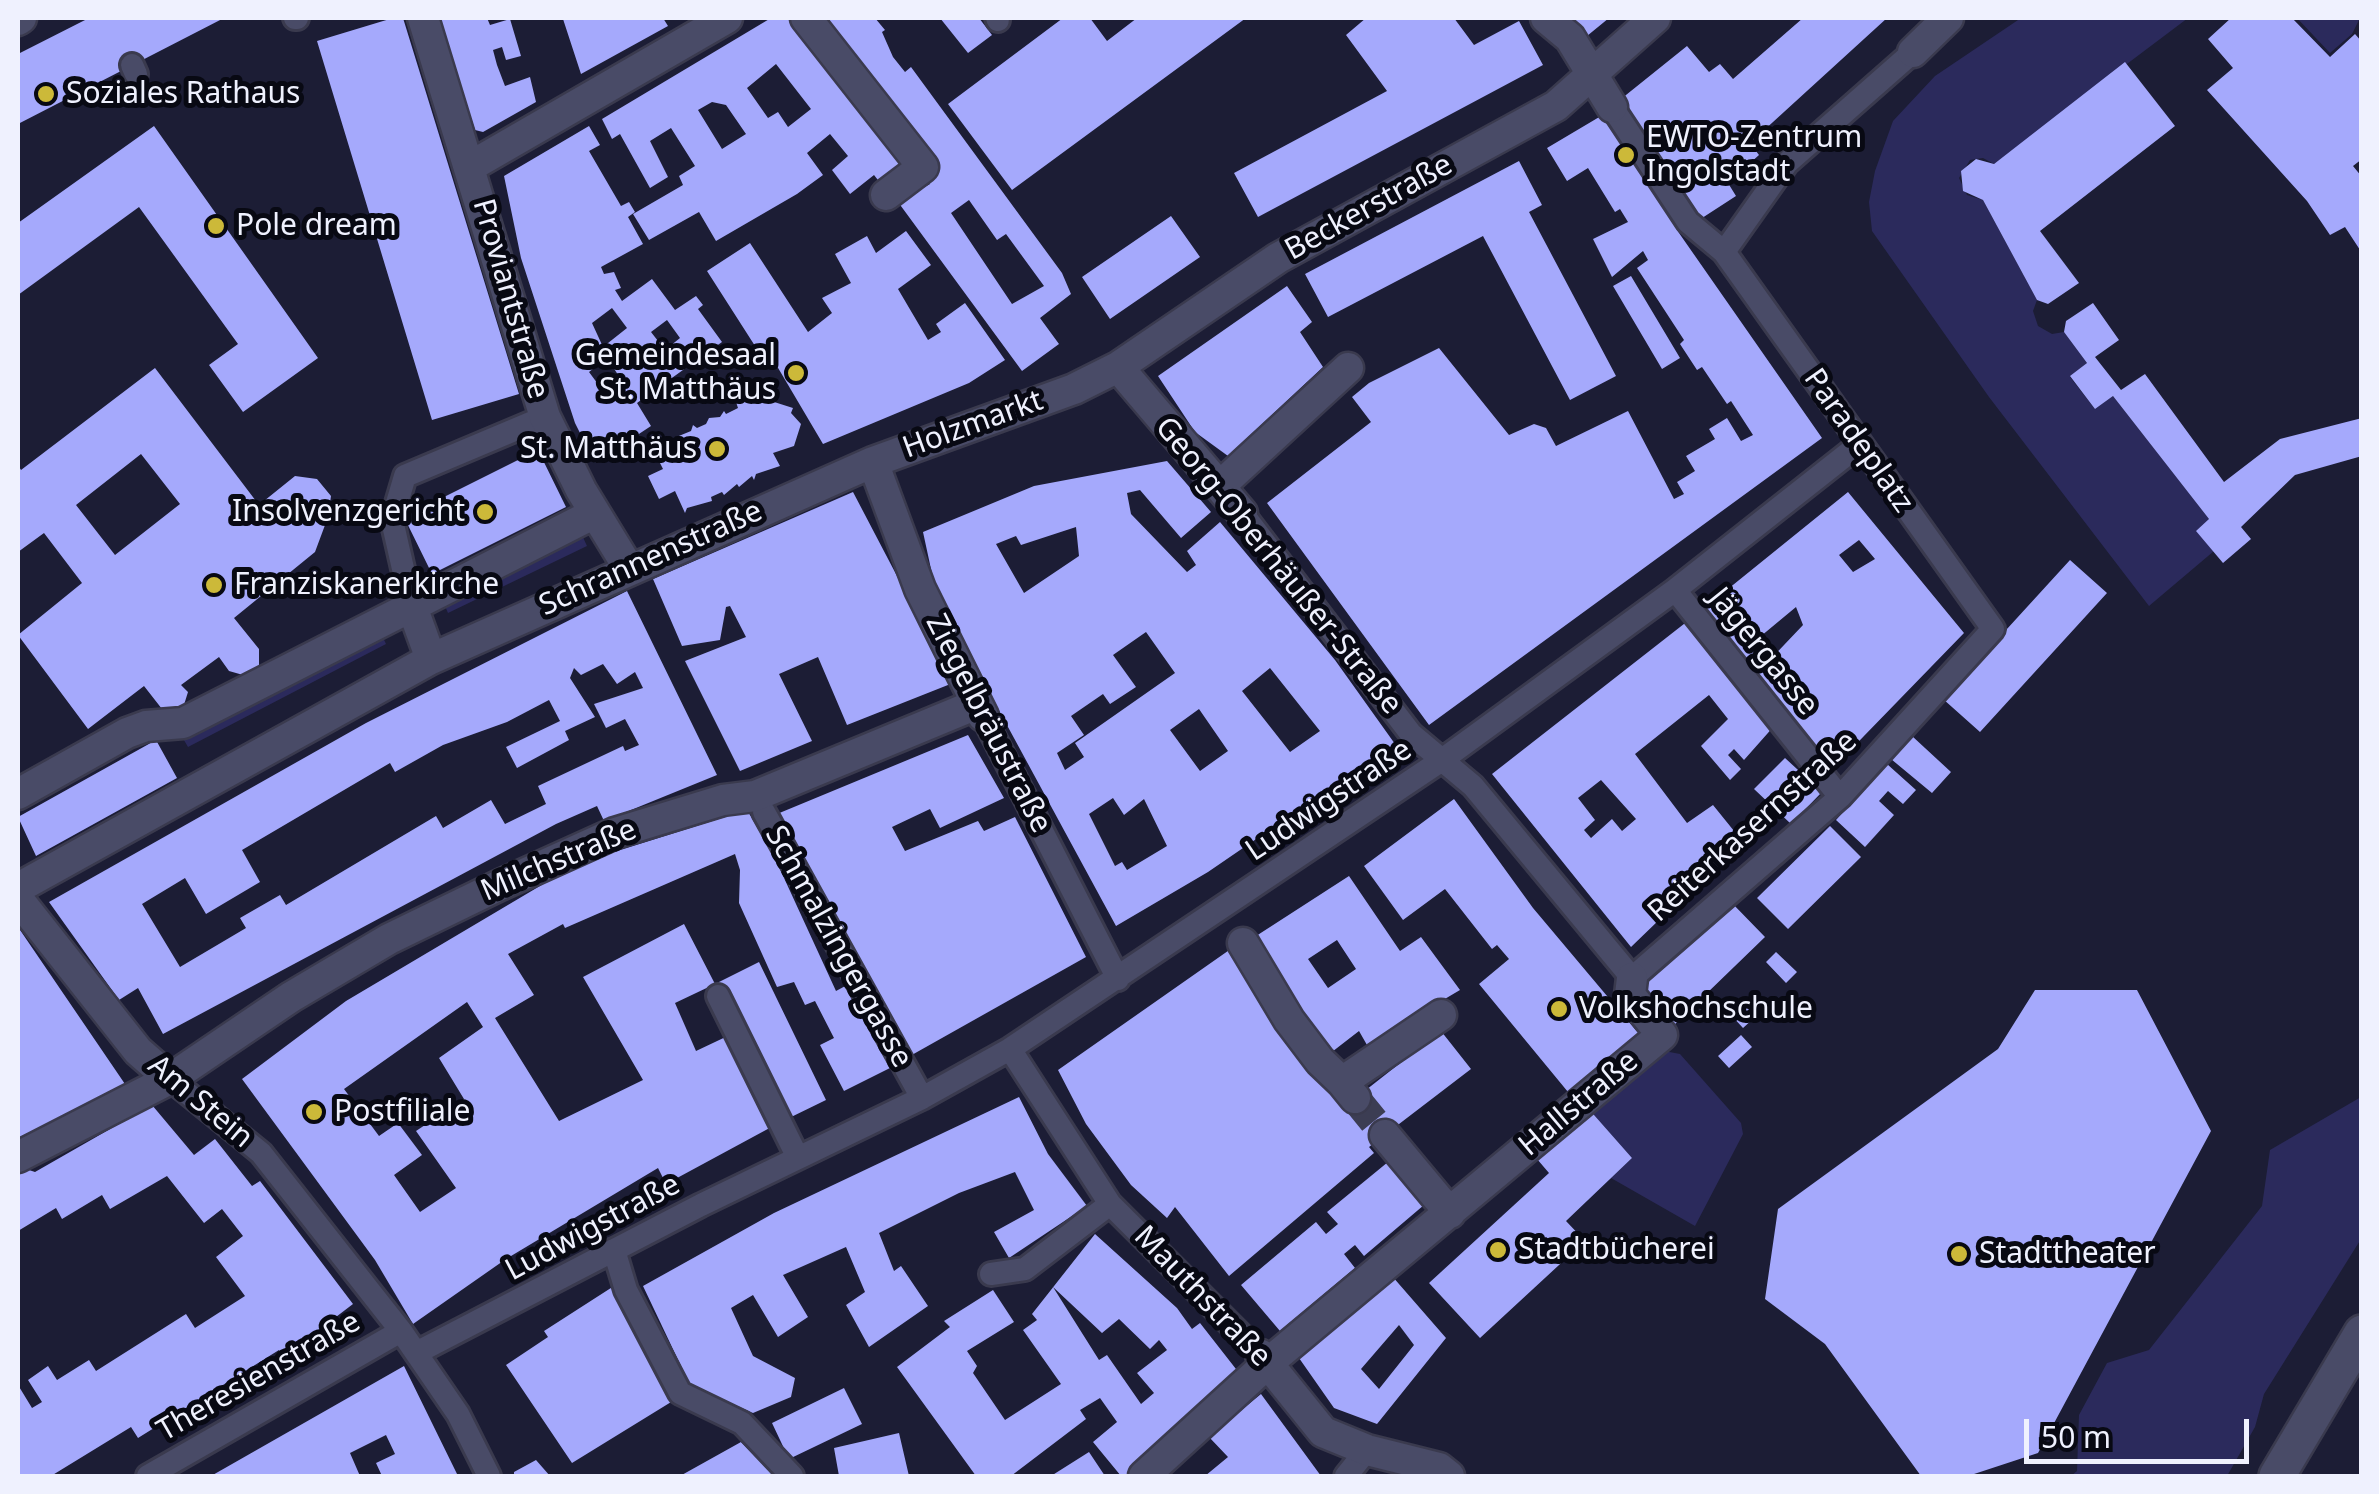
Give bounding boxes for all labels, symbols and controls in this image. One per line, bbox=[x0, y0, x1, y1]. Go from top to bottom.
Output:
place label: Soziales Rathaus bbox=[66, 76, 300, 112]
marker: Soziales Rathaus bbox=[35, 83, 57, 105]
place label: EWTO-Zentrum Ingolstadt bbox=[1646, 120, 1862, 190]
marker: EWTO-Zentrum Ingolstadt bbox=[1615, 144, 1637, 166]
street label: Beckerstraße bbox=[1279, 147, 1459, 269]
street label: Proviantstraße bbox=[464, 195, 556, 403]
place label: Pole dream bbox=[236, 208, 397, 244]
marker: Pole dream bbox=[205, 215, 227, 237]
place label: Gemeindesaal St. Matthäus bbox=[575, 338, 776, 408]
marker: Gemeindesaal St. Matthäus bbox=[785, 362, 807, 384]
street label: Paradeplatz bbox=[1795, 362, 1921, 520]
street label: Holzmarkt bbox=[898, 383, 1048, 467]
street label: Georg-Oberhäußer-Straße bbox=[1147, 410, 1409, 722]
place label: St. Matthäus bbox=[520, 431, 697, 467]
marker: St. Matthäus bbox=[706, 438, 728, 460]
place label: Insolvenzgericht bbox=[232, 494, 465, 530]
street label: Schrannenstraße bbox=[534, 494, 768, 624]
marker: Insolvenzgericht bbox=[474, 501, 496, 523]
place label: Franziskanerkirche bbox=[234, 567, 499, 603]
marker: Franziskanerkirche bbox=[203, 574, 225, 596]
street label: Jägergasse bbox=[1701, 581, 1825, 723]
street label: Ziegelbräustraße bbox=[917, 609, 1059, 839]
street label: Reiterkasernstraße bbox=[1641, 724, 1865, 930]
street label: Ludwigstraße bbox=[1239, 732, 1419, 870]
street label: Milchstraße bbox=[476, 812, 642, 910]
street label: Schmalzingergasse bbox=[757, 820, 919, 1074]
place label: Volkshochschule bbox=[1579, 991, 1813, 1027]
marker: Volkshochschule bbox=[1548, 998, 1570, 1020]
street label: Hallstraße bbox=[1512, 1044, 1646, 1164]
street label: Am Stein bbox=[140, 1048, 260, 1156]
place label: Postfiliale bbox=[334, 1094, 471, 1130]
marker: Postfiliale bbox=[303, 1101, 325, 1123]
street label: Ludwigstraße bbox=[500, 1167, 686, 1289]
street label: Mauthstraße bbox=[1126, 1219, 1278, 1375]
place label: Stadtbücherei bbox=[1518, 1232, 1715, 1268]
place label: Stadttheater bbox=[1979, 1236, 2156, 1272]
marker: Stadtbücherei bbox=[1487, 1239, 1509, 1261]
marker: Stadttheater bbox=[1948, 1243, 1970, 1265]
street label: Theresienstraße bbox=[151, 1304, 367, 1450]
scale bar bbox=[2029, 1399, 2254, 1461]
text: 50 m bbox=[2041, 1416, 2111, 1457]

